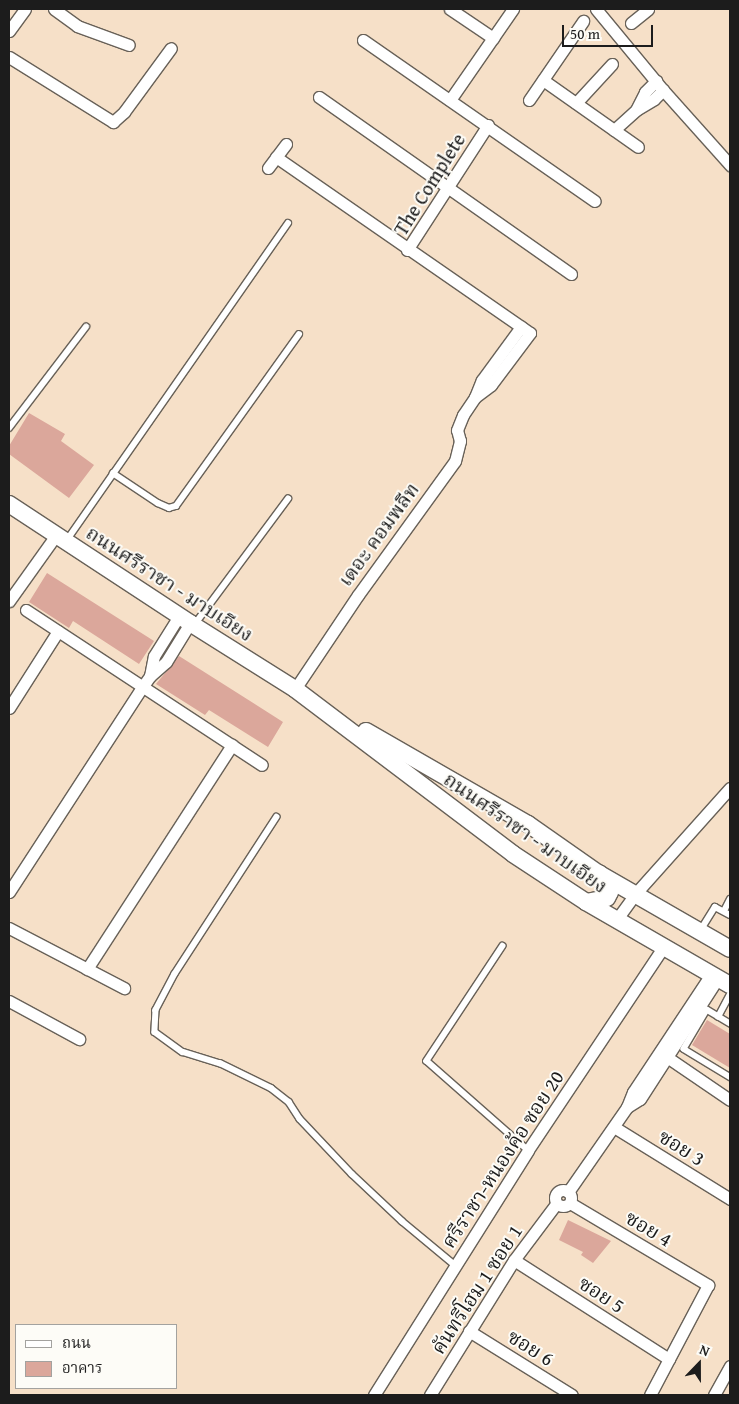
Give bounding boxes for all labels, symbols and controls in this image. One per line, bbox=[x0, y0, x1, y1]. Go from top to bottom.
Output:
scale bar bbox=[564, 15, 655, 47]
text: 50 m bbox=[570, 23, 600, 44]
street label: The Complete bbox=[388, 129, 470, 239]
street label: เดอะ คอมพลีท bbox=[332, 478, 424, 590]
street label: ถนนศรีราชา - มาบเอียง bbox=[82, 520, 258, 646]
street label: ถนนศรีราชา - มาบเอียง bbox=[440, 766, 612, 898]
street label: ศรีราชา-หนองค้อ ซอย 20 bbox=[436, 1066, 568, 1252]
street label: ซอย 3 bbox=[655, 1124, 709, 1170]
street label: ซอย 4 bbox=[621, 1205, 677, 1251]
street label: คันทรีโฮม 1 ซอย 1 bbox=[425, 1220, 527, 1358]
street label: ซอย 5 bbox=[575, 1270, 629, 1318]
legend bbox=[15, 1324, 178, 1389]
street label: ซอย 6 bbox=[504, 1324, 558, 1370]
text: ถนน bbox=[62, 1332, 91, 1353]
north arrow bbox=[674, 1339, 724, 1389]
text: N bbox=[697, 1339, 713, 1361]
text: อาคาร bbox=[62, 1357, 102, 1378]

